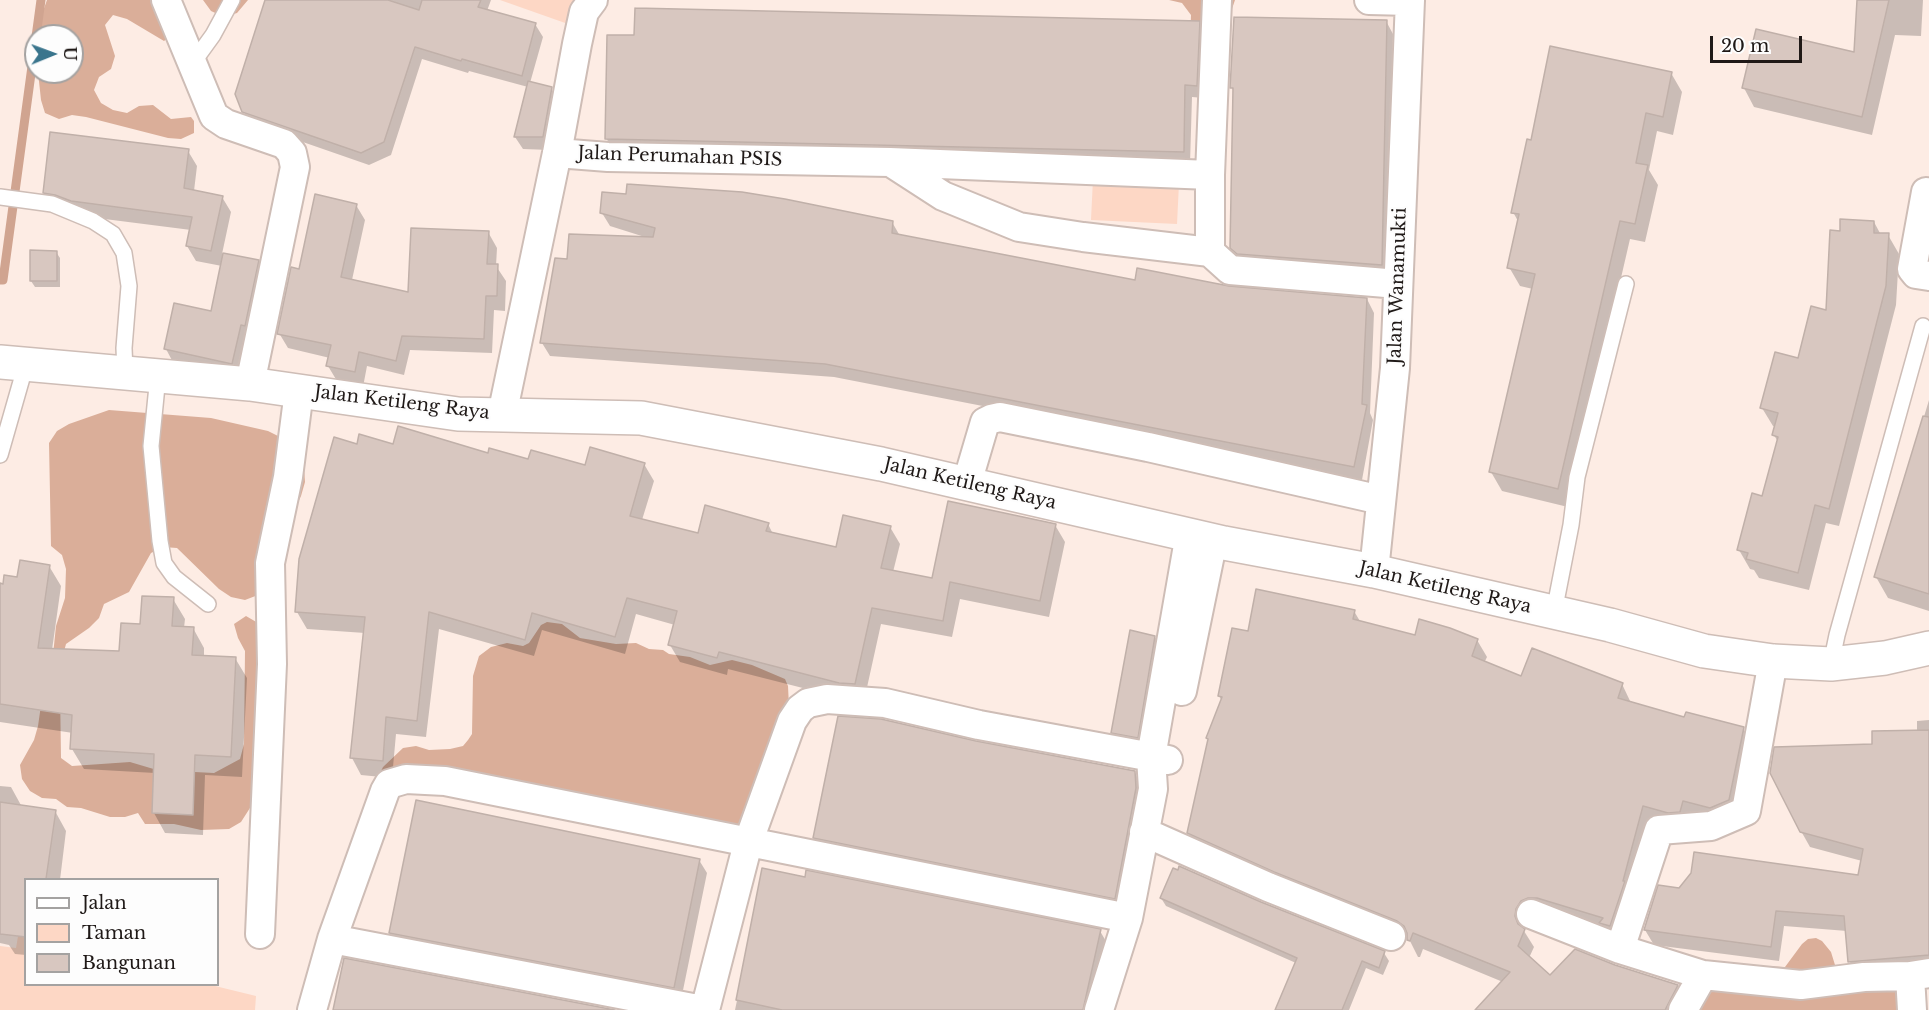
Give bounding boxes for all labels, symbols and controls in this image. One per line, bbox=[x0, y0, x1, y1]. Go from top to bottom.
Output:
north arrow bbox=[24, 24, 84, 84]
scale bar bbox=[1713, 24, 1804, 62]
text: 20 m bbox=[1721, 35, 1769, 57]
text: U bbox=[60, 47, 80, 61]
street label: Jalan Perumahan PSIS bbox=[577, 143, 783, 171]
street label: Jalan Wanamukti bbox=[1384, 207, 1412, 365]
street label: Jalan Ketileng Raya bbox=[313, 382, 491, 424]
street label: Jalan Ketileng Raya bbox=[882, 454, 1058, 514]
street label: Jalan Ketileng Raya bbox=[1357, 558, 1533, 618]
legend bbox=[24, 878, 219, 986]
text: Jalan bbox=[82, 892, 127, 914]
text: Taman bbox=[82, 922, 146, 944]
text: Bangunan bbox=[82, 952, 176, 974]

